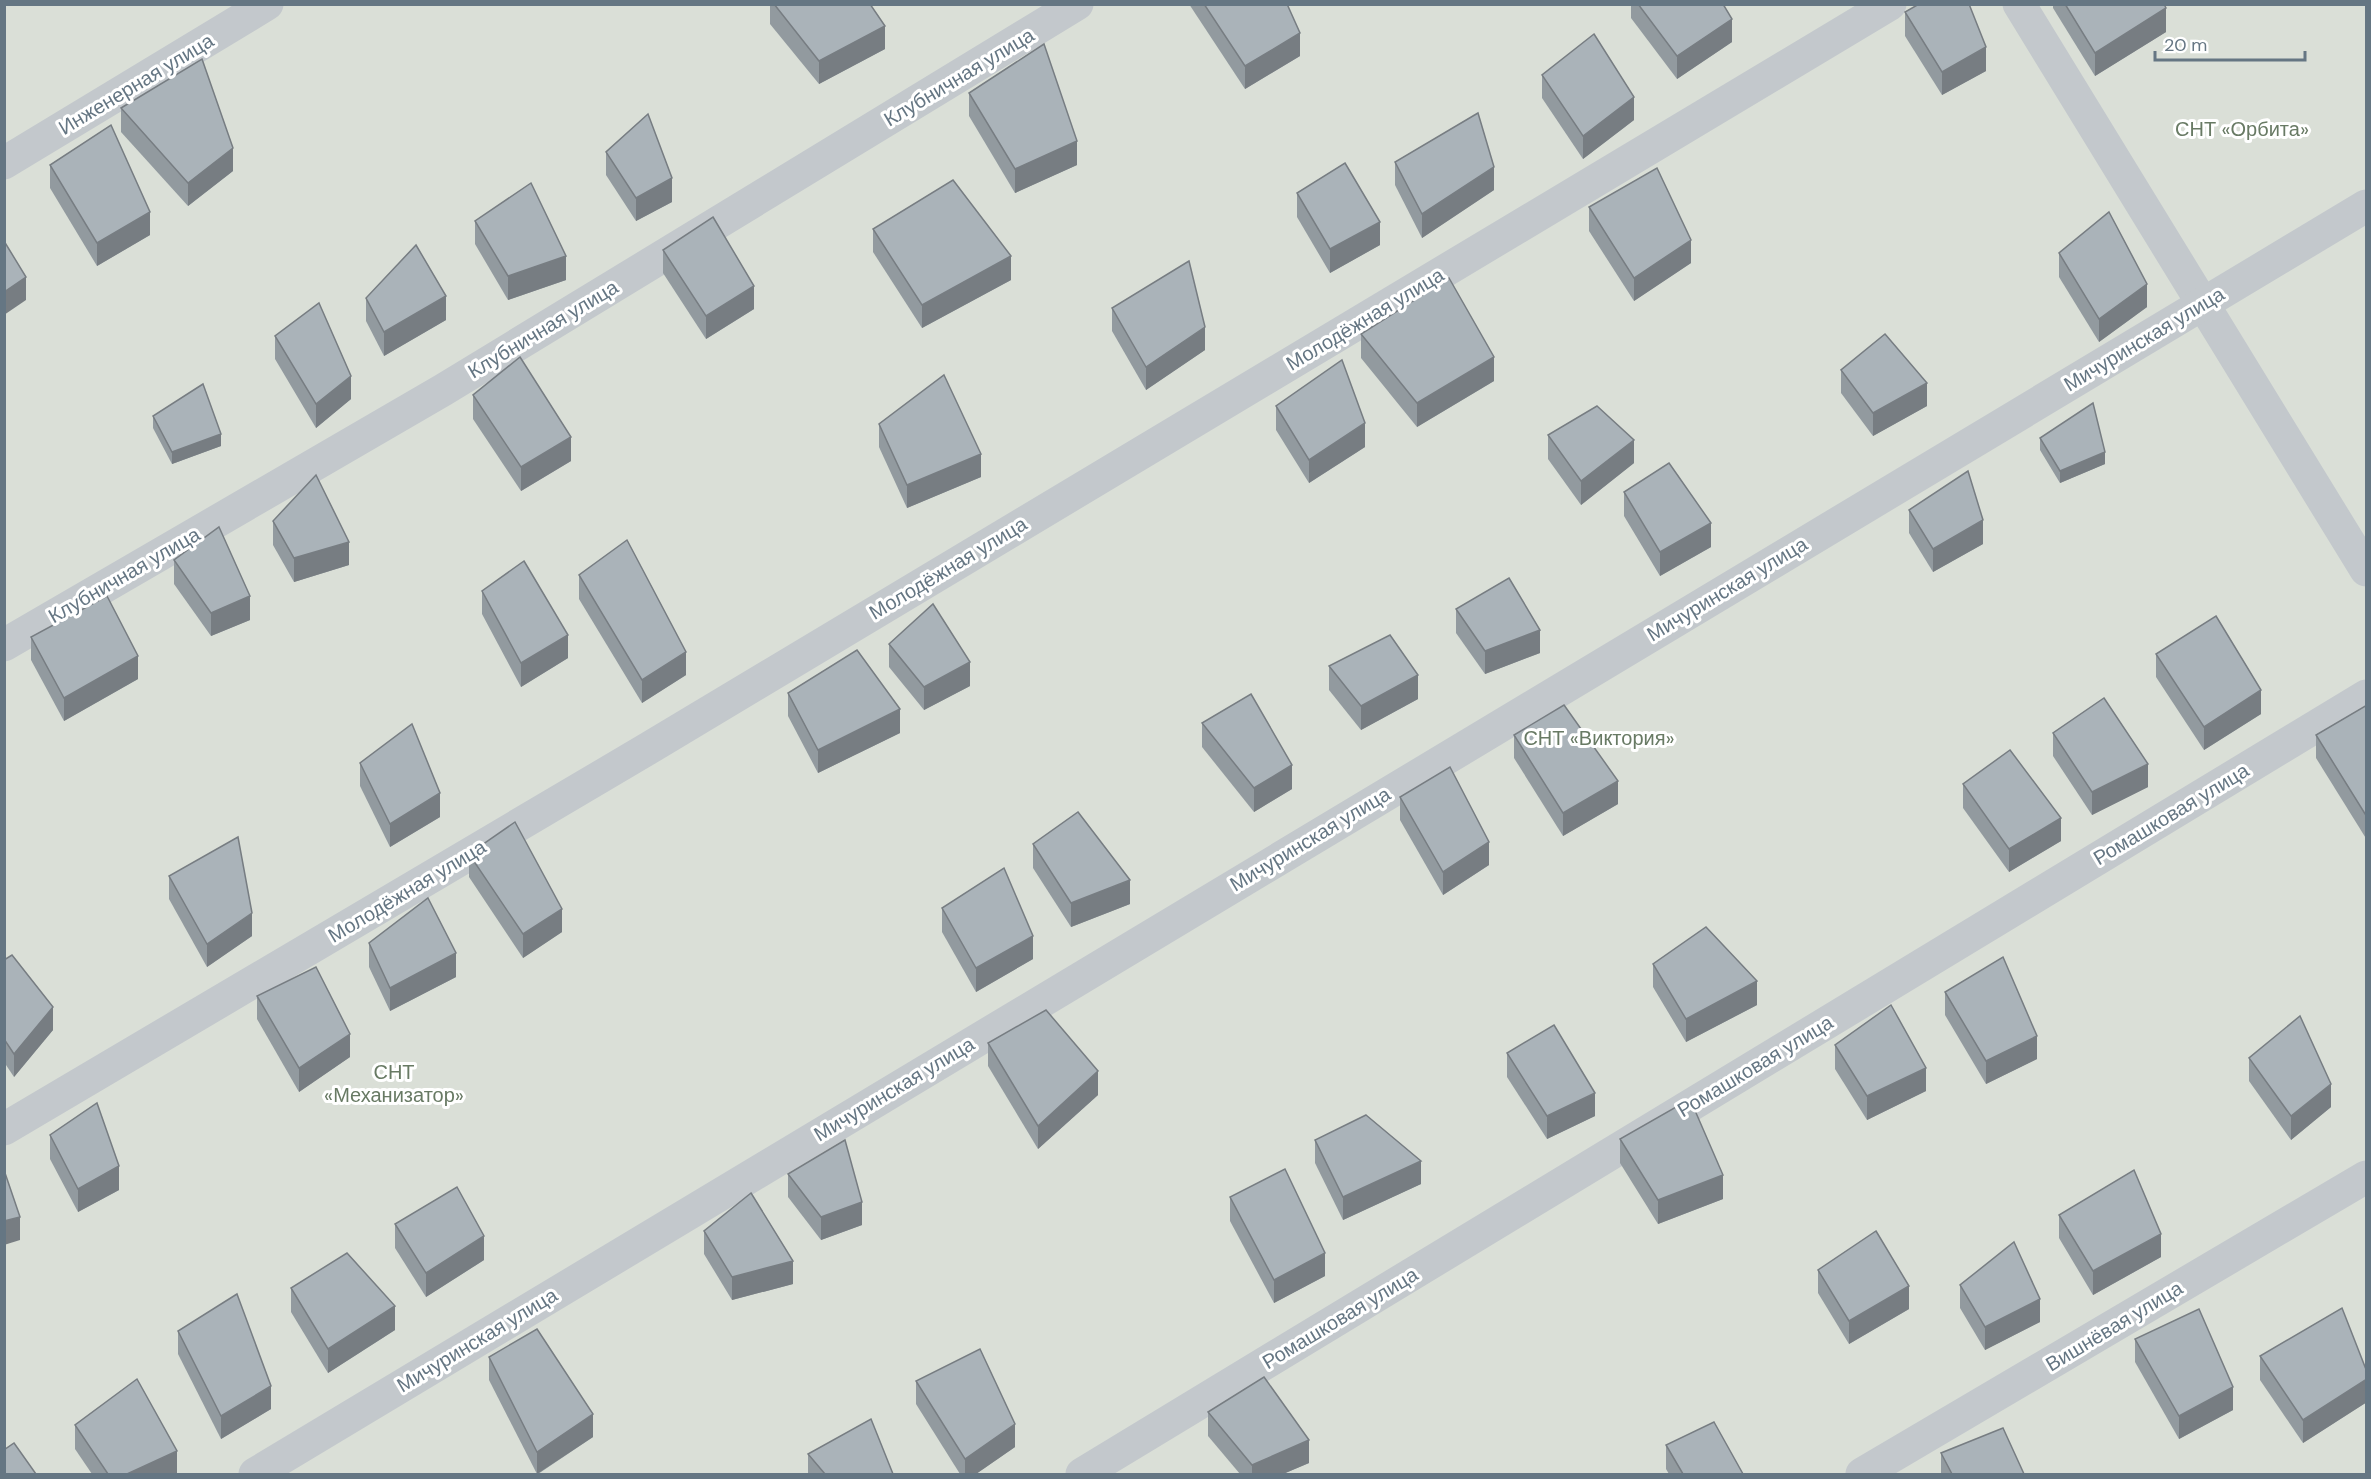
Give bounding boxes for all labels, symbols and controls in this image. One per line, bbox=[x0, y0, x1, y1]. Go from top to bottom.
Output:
street label: Клубничная улица bbox=[879, 21, 1040, 132]
scale bar bbox=[2155, 24, 2305, 62]
street label: Инженерная улица bbox=[54, 27, 219, 141]
text: 20 m bbox=[2164, 33, 2207, 57]
park label: СНТ «Орбита» bbox=[2175, 116, 2309, 142]
street label: Молодёжная улица bbox=[1281, 261, 1449, 376]
street label: Клубничная улица bbox=[463, 273, 624, 384]
street label: Мичуринская улица bbox=[2059, 280, 2230, 397]
street label: Молодёжная улица bbox=[864, 510, 1032, 625]
street label: Клубничная улица bbox=[43, 521, 205, 629]
street label: Мичуринская улица bbox=[1642, 530, 1813, 647]
park label: СНТ «Виктория» bbox=[1523, 725, 1675, 751]
street label: Ромашковая улица bbox=[2088, 757, 2254, 871]
street label: Мичуринская улица bbox=[1225, 780, 1396, 897]
street label: Молодёжная улица bbox=[323, 833, 491, 948]
street label: Ромашковая улица bbox=[1672, 1009, 1838, 1123]
street label: Мичуринская улица bbox=[809, 1030, 980, 1147]
park label: СНТ «Механизатор» bbox=[324, 1059, 464, 1108]
street label: Ромашковая улица bbox=[1257, 1261, 1423, 1375]
street label: Вишнёвая улица bbox=[2041, 1274, 2188, 1377]
street label: Мичуринская улица bbox=[392, 1281, 563, 1398]

